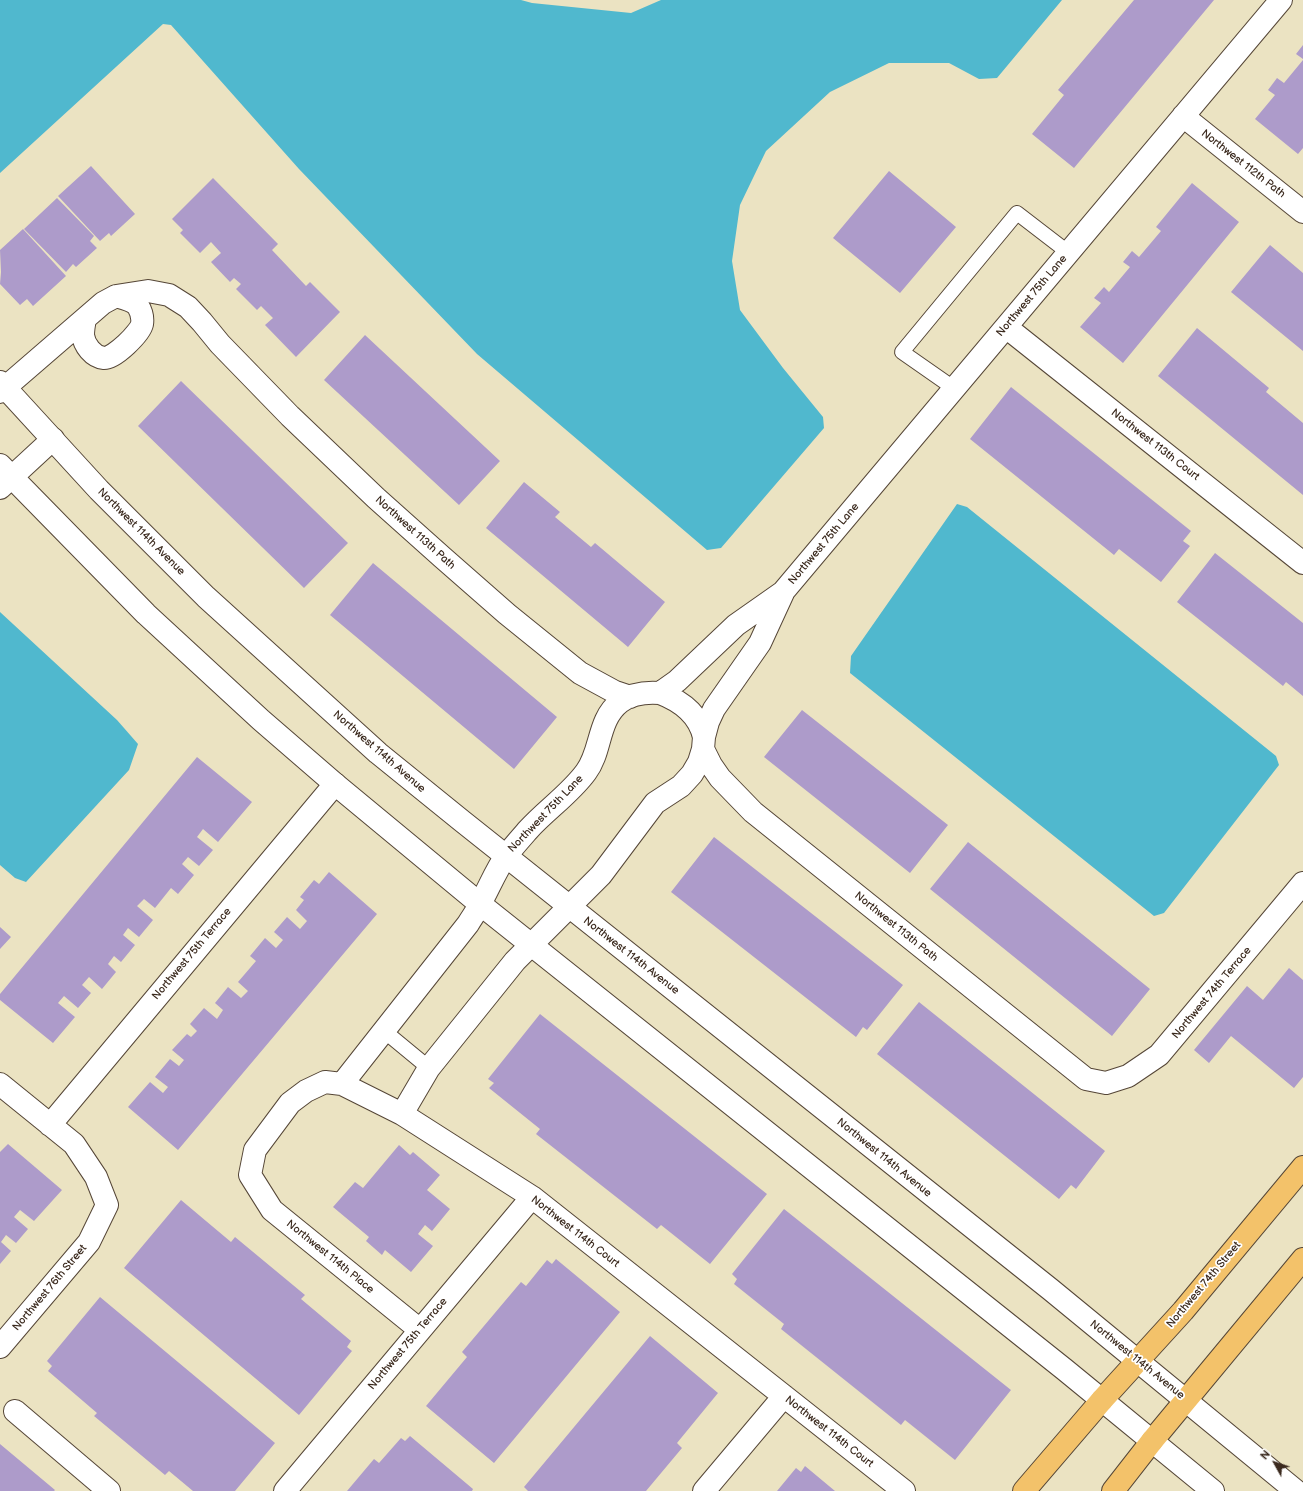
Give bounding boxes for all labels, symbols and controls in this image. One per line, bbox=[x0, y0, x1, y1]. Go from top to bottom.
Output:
street label: Northwest 112th Path bbox=[1198, 127, 1288, 201]
street label: Northwest 75th Lane bbox=[994, 252, 1070, 340]
street label: Northwest 113th Court bbox=[1108, 406, 1202, 484]
street label: Northwest 114th Avenue bbox=[95, 486, 187, 578]
street label: Northwest 113th Path bbox=[372, 493, 458, 573]
street label: Northwest 75th Lane bbox=[786, 500, 862, 588]
street label: Northwest 114th Avenue bbox=[330, 708, 428, 796]
street label: Northwest 75th Lane bbox=[506, 772, 586, 856]
street label: Northwest 113th Path bbox=[852, 889, 940, 965]
street label: Northwest 75th Terrace bbox=[150, 905, 234, 1003]
street label: Northwest 114th Avenue bbox=[580, 914, 682, 998]
street label: Northwest 74th Terrace bbox=[1170, 944, 1254, 1042]
street label: Northwest 114th Avenue bbox=[834, 1116, 934, 1200]
street label: Northwest 114th Court bbox=[528, 1193, 622, 1271]
street label: Northwest 114th Place bbox=[283, 1218, 377, 1296]
street label: Northwest 74th Street bbox=[1164, 1239, 1244, 1331]
street label: Northwest 76th Street bbox=[10, 1242, 90, 1334]
street label: Northwest 75th Terrace bbox=[366, 1295, 450, 1393]
street label: Northwest 114th Avenue bbox=[1087, 1318, 1187, 1402]
street label: Northwest 114th Court bbox=[782, 1393, 876, 1471]
north arrow bbox=[1255, 1443, 1295, 1483]
text: N bbox=[1258, 1448, 1273, 1462]

